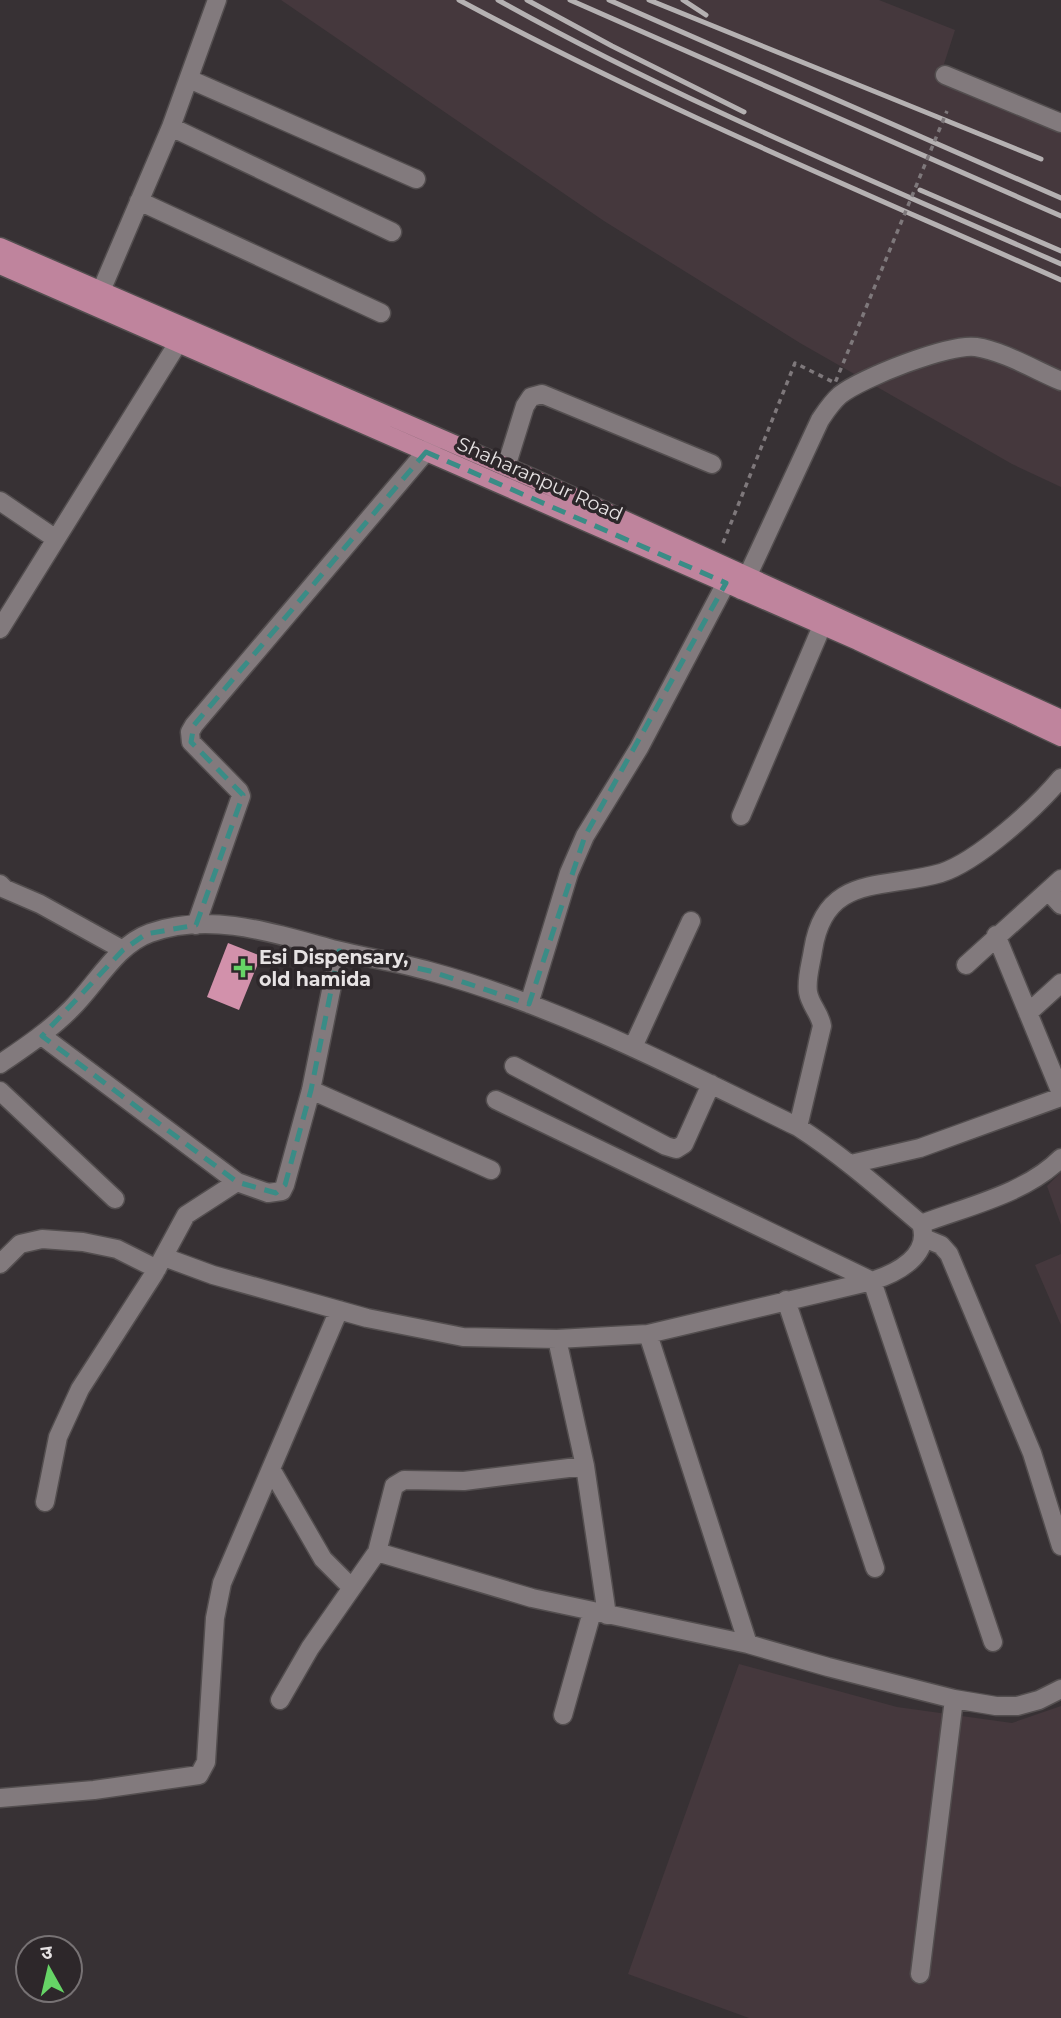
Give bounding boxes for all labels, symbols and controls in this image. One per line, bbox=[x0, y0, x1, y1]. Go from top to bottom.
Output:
street label: Shaharanpur Road bbox=[454, 432, 626, 526]
place label: Esi Dispensary, old hamida bbox=[259, 946, 408, 991]
marker: Esi Dispensary, old hamida bbox=[233, 958, 253, 978]
north arrow bbox=[14, 1934, 84, 2004]
text: उ bbox=[40, 1940, 55, 1965]

